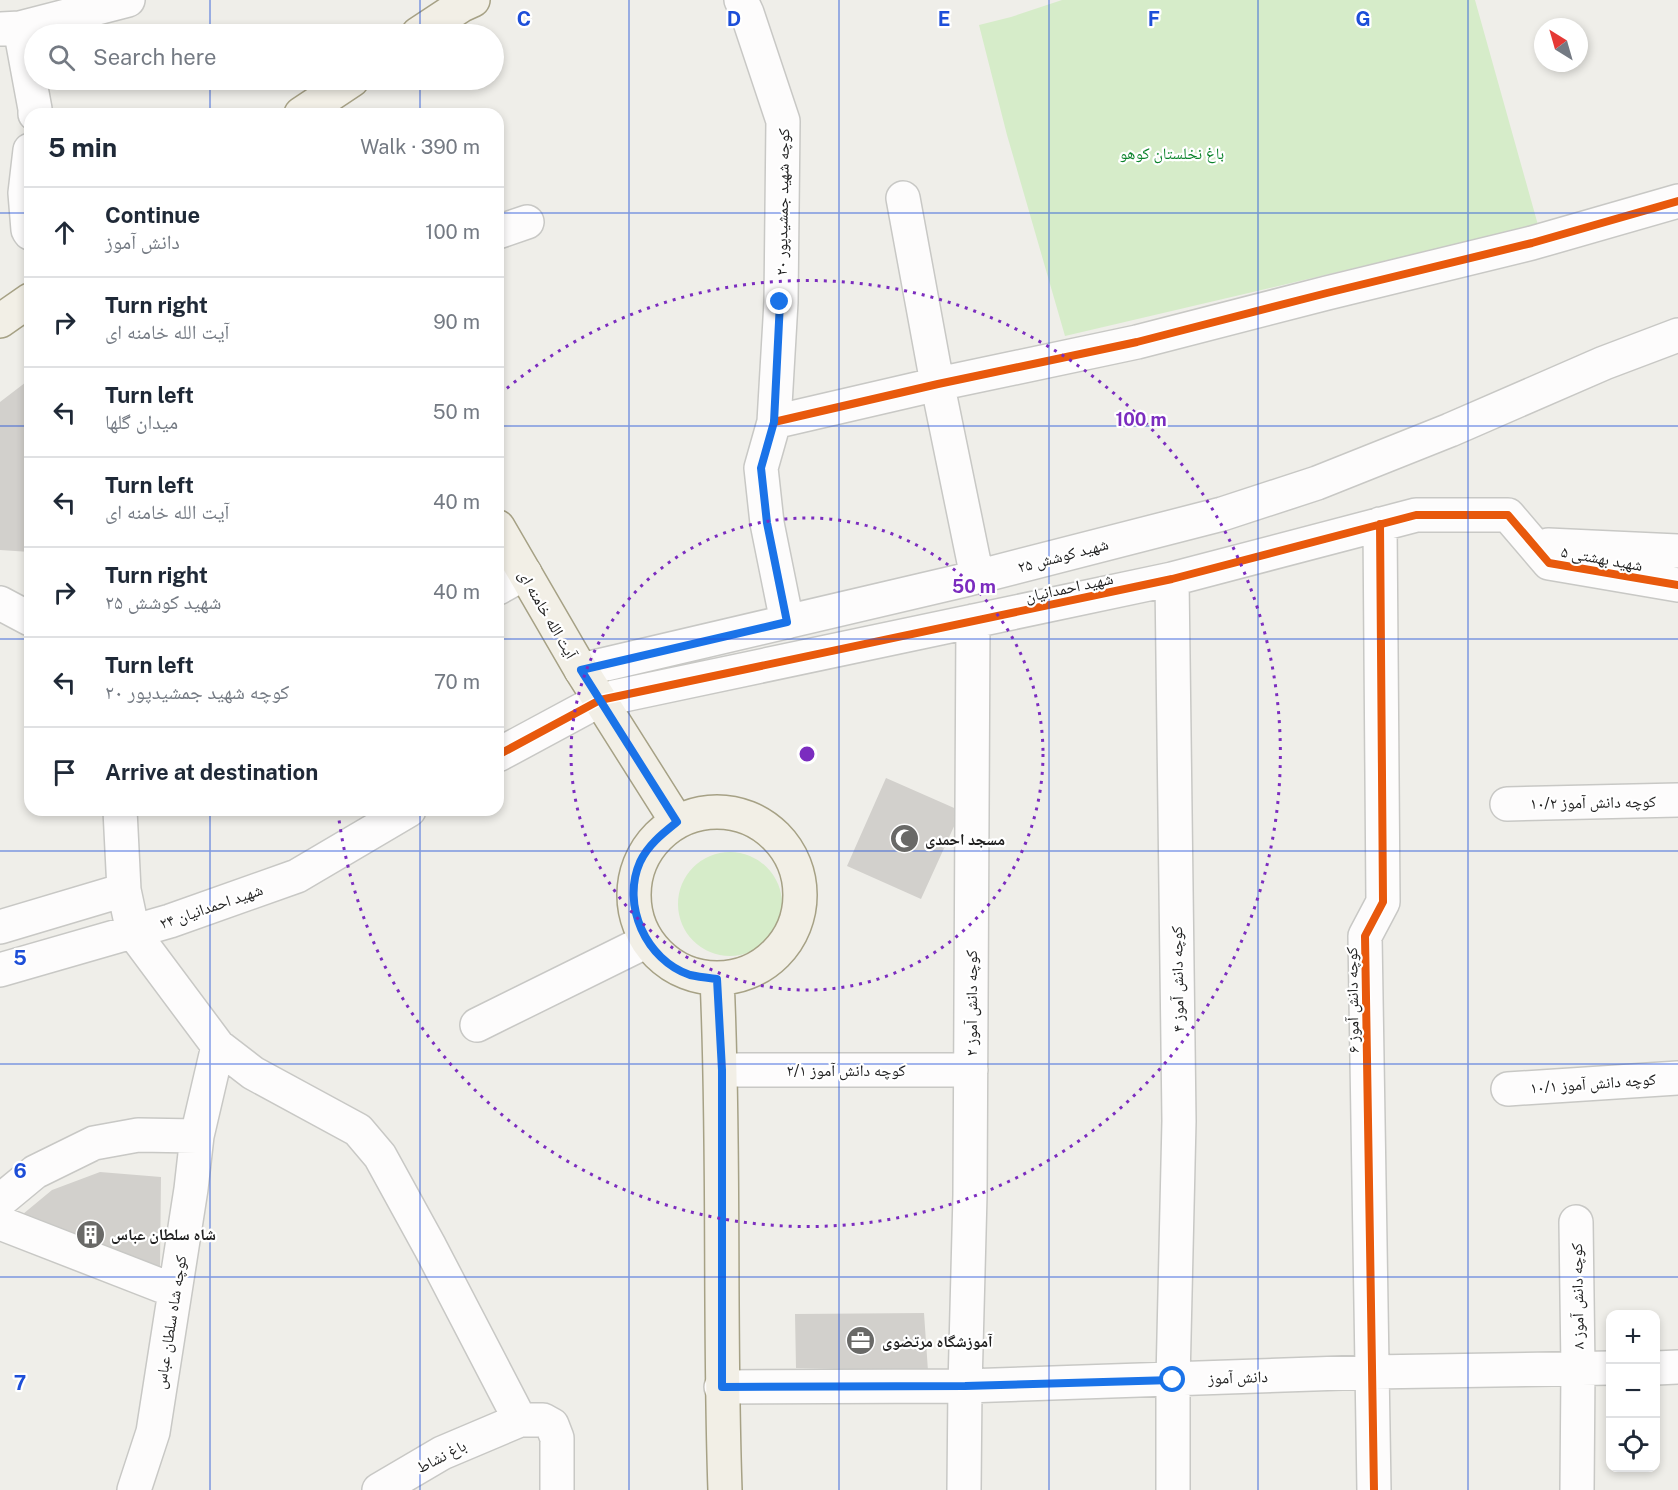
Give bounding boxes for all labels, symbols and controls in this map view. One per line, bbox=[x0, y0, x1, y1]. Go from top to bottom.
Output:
text: C bbox=[517, 7, 531, 31]
text: D bbox=[727, 7, 741, 31]
text: E bbox=[938, 7, 950, 31]
text: F bbox=[1148, 7, 1160, 31]
text: G bbox=[1355, 7, 1371, 31]
north arrow bbox=[1534, 18, 1588, 72]
search box bbox=[24, 24, 504, 90]
icon: search bbox=[45, 41, 78, 74]
text: Search here bbox=[93, 44, 217, 70]
street label: کوچه شهید جمشیدپور ۲۰ bbox=[772, 128, 793, 276]
text: 5 min bbox=[48, 132, 117, 163]
text: Walk · 390 m bbox=[360, 135, 480, 159]
park label: باغ نخلستان کوهو bbox=[1120, 144, 1224, 164]
text: Continue bbox=[105, 202, 200, 228]
icon: ahead bbox=[48, 216, 81, 249]
text: 100 m bbox=[425, 220, 480, 244]
text: دانش آموز bbox=[105, 230, 180, 254]
route end bbox=[766, 288, 792, 314]
text: Turn right bbox=[105, 292, 208, 318]
icon: right bbox=[48, 306, 81, 339]
text: 90 m bbox=[433, 310, 480, 334]
text: آیت الله خامنه ای bbox=[105, 320, 229, 344]
text: Turn left bbox=[105, 382, 194, 408]
icon: left bbox=[48, 396, 81, 429]
text: 50 m bbox=[433, 400, 480, 424]
text: 100 m bbox=[1115, 409, 1167, 430]
text: میدان گلها bbox=[105, 410, 178, 434]
text: Turn left bbox=[105, 472, 194, 498]
icon: left bbox=[48, 486, 81, 519]
text: 40 m bbox=[433, 490, 480, 514]
text: آیت الله خامنه ای bbox=[105, 500, 229, 524]
street label: شهید کوشش ۲۵ bbox=[1016, 534, 1111, 578]
street label: شهید بهشتی ۵ bbox=[1559, 542, 1644, 576]
text: Turn right bbox=[105, 562, 208, 588]
street label: آیت الله خامنه ای bbox=[514, 566, 581, 663]
street label: شهید احمدانیان bbox=[1023, 569, 1115, 607]
icon: right bbox=[48, 576, 81, 609]
text: 50 m bbox=[952, 576, 996, 597]
text: 40 m bbox=[433, 580, 480, 604]
text: شهید کوشش ۲۵ bbox=[105, 590, 221, 614]
text: Turn left bbox=[105, 652, 194, 678]
icon: left bbox=[48, 666, 81, 699]
text: 70 m bbox=[434, 670, 480, 694]
text: کوچه شهید جمشیدپور ۲۰ bbox=[105, 680, 289, 704]
centre of rings bbox=[797, 744, 817, 764]
icon: arrive bbox=[48, 756, 81, 789]
text: Arrive at destination bbox=[105, 759, 318, 785]
street label: کوچه دانش آموز ۱۰/۲ bbox=[1530, 792, 1657, 814]
mosque icon: مسجد احمدی bbox=[888, 823, 920, 855]
place label: مسجد احمدی bbox=[925, 830, 1005, 849]
street label: شهید احمدانیان ۲۴ bbox=[157, 880, 265, 934]
street label: کوچه دانش آموز ۴ bbox=[1167, 925, 1189, 1032]
text: 5 bbox=[13, 946, 27, 970]
street label: کوچه دانش آموز ۶ bbox=[1342, 946, 1364, 1053]
street label: کوچه دانش آموز ۲ bbox=[962, 950, 982, 1056]
street label: کوچه دانش آموز ۲/۱ bbox=[786, 1061, 906, 1081]
street label: کوچه دانش آموز ۱۰/۱ bbox=[1529, 1070, 1657, 1098]
text: 6 bbox=[13, 1159, 27, 1183]
building icon: شاه سلطان عباس bbox=[74, 1218, 106, 1250]
place label: شاه سلطان عباس bbox=[111, 1225, 216, 1244]
street label: کوچه دانش آموز ۸ bbox=[1567, 1242, 1589, 1349]
street label: کوچه شاه سلطان عباس bbox=[151, 1253, 191, 1391]
map controls bbox=[1606, 1310, 1660, 1472]
button: + bbox=[1606, 1310, 1660, 1364]
office icon: آموزشگاه مرتضوی bbox=[845, 1325, 877, 1357]
place label: آموزشگاه مرتضوی bbox=[882, 1332, 993, 1351]
button: − bbox=[1606, 1364, 1660, 1418]
route start bbox=[1159, 1366, 1185, 1392]
street label: دانش آموز bbox=[1207, 1367, 1268, 1389]
text: 7 bbox=[14, 1371, 26, 1395]
button: locate bbox=[1606, 1418, 1660, 1472]
street label: باغ نشاط bbox=[413, 1436, 470, 1478]

